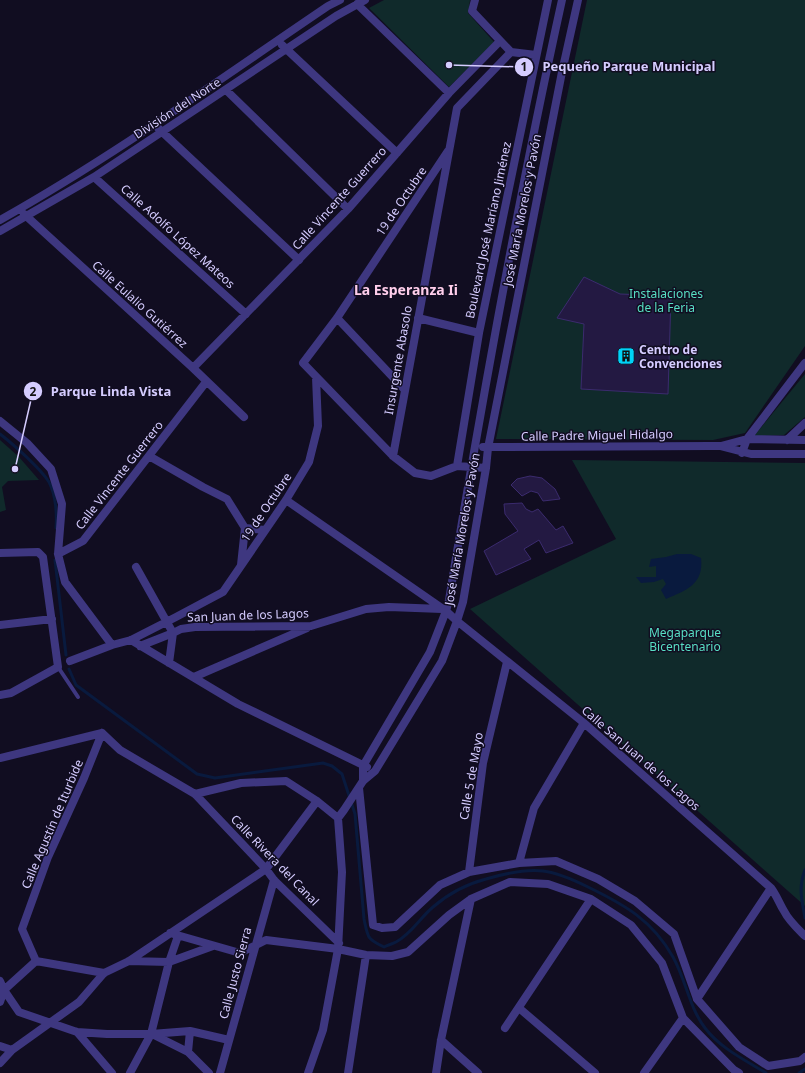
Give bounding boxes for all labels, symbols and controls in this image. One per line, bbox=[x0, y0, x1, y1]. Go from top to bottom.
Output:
callout: Pequeño Parque Municipal bbox=[514, 54, 723, 79]
text: Pequeño Parque Municipal bbox=[543, 57, 715, 75]
text: 1 bbox=[521, 58, 527, 75]
street label: División del Norte bbox=[130, 73, 224, 142]
street label: José María Morelos y Pavón bbox=[499, 133, 545, 288]
street label: Boulevard José Maríano Jiménez bbox=[461, 140, 515, 320]
street label: Calle Vincente Guerrero bbox=[288, 143, 390, 253]
street label: 19 de Octubre bbox=[372, 163, 431, 239]
street label: Calle Adolfo López Mateos bbox=[117, 180, 239, 292]
street label: Calle Eulalio Gutiérrez bbox=[89, 256, 192, 352]
district label: La Esperanza Ii bbox=[354, 280, 458, 299]
park label: Instalaciones de la Feria bbox=[629, 285, 703, 316]
street label: Insurgente Abasolo bbox=[380, 304, 416, 416]
place label: Centro de Convenciones bbox=[639, 341, 722, 372]
building icon: Centro de Convenciones bbox=[616, 346, 636, 366]
callout: Parque Linda Vista bbox=[23, 379, 179, 404]
text: Parque Linda Vista bbox=[51, 382, 171, 400]
text: 2 bbox=[30, 383, 37, 400]
street label: Calle Vincente Guerrero bbox=[71, 417, 167, 533]
street label: Calle Padre Miguel Hidalgo bbox=[521, 425, 673, 445]
street label: José María Morelos y Pavón bbox=[440, 451, 484, 608]
street label: 19 de Octubre bbox=[237, 469, 296, 545]
street label: San Juan de los Lagos bbox=[187, 604, 309, 626]
park label: Megaparque Bicentenario bbox=[649, 624, 721, 655]
street label: Calle San Juan de los Lagos bbox=[578, 702, 704, 814]
street label: Calle 5 de Mayo bbox=[455, 731, 487, 821]
street label: Calle Agustín de Iturbide bbox=[17, 756, 87, 891]
street label: Calle Rivera del Canal bbox=[227, 811, 323, 909]
street label: Calle Justo Sierra bbox=[215, 925, 255, 1021]

